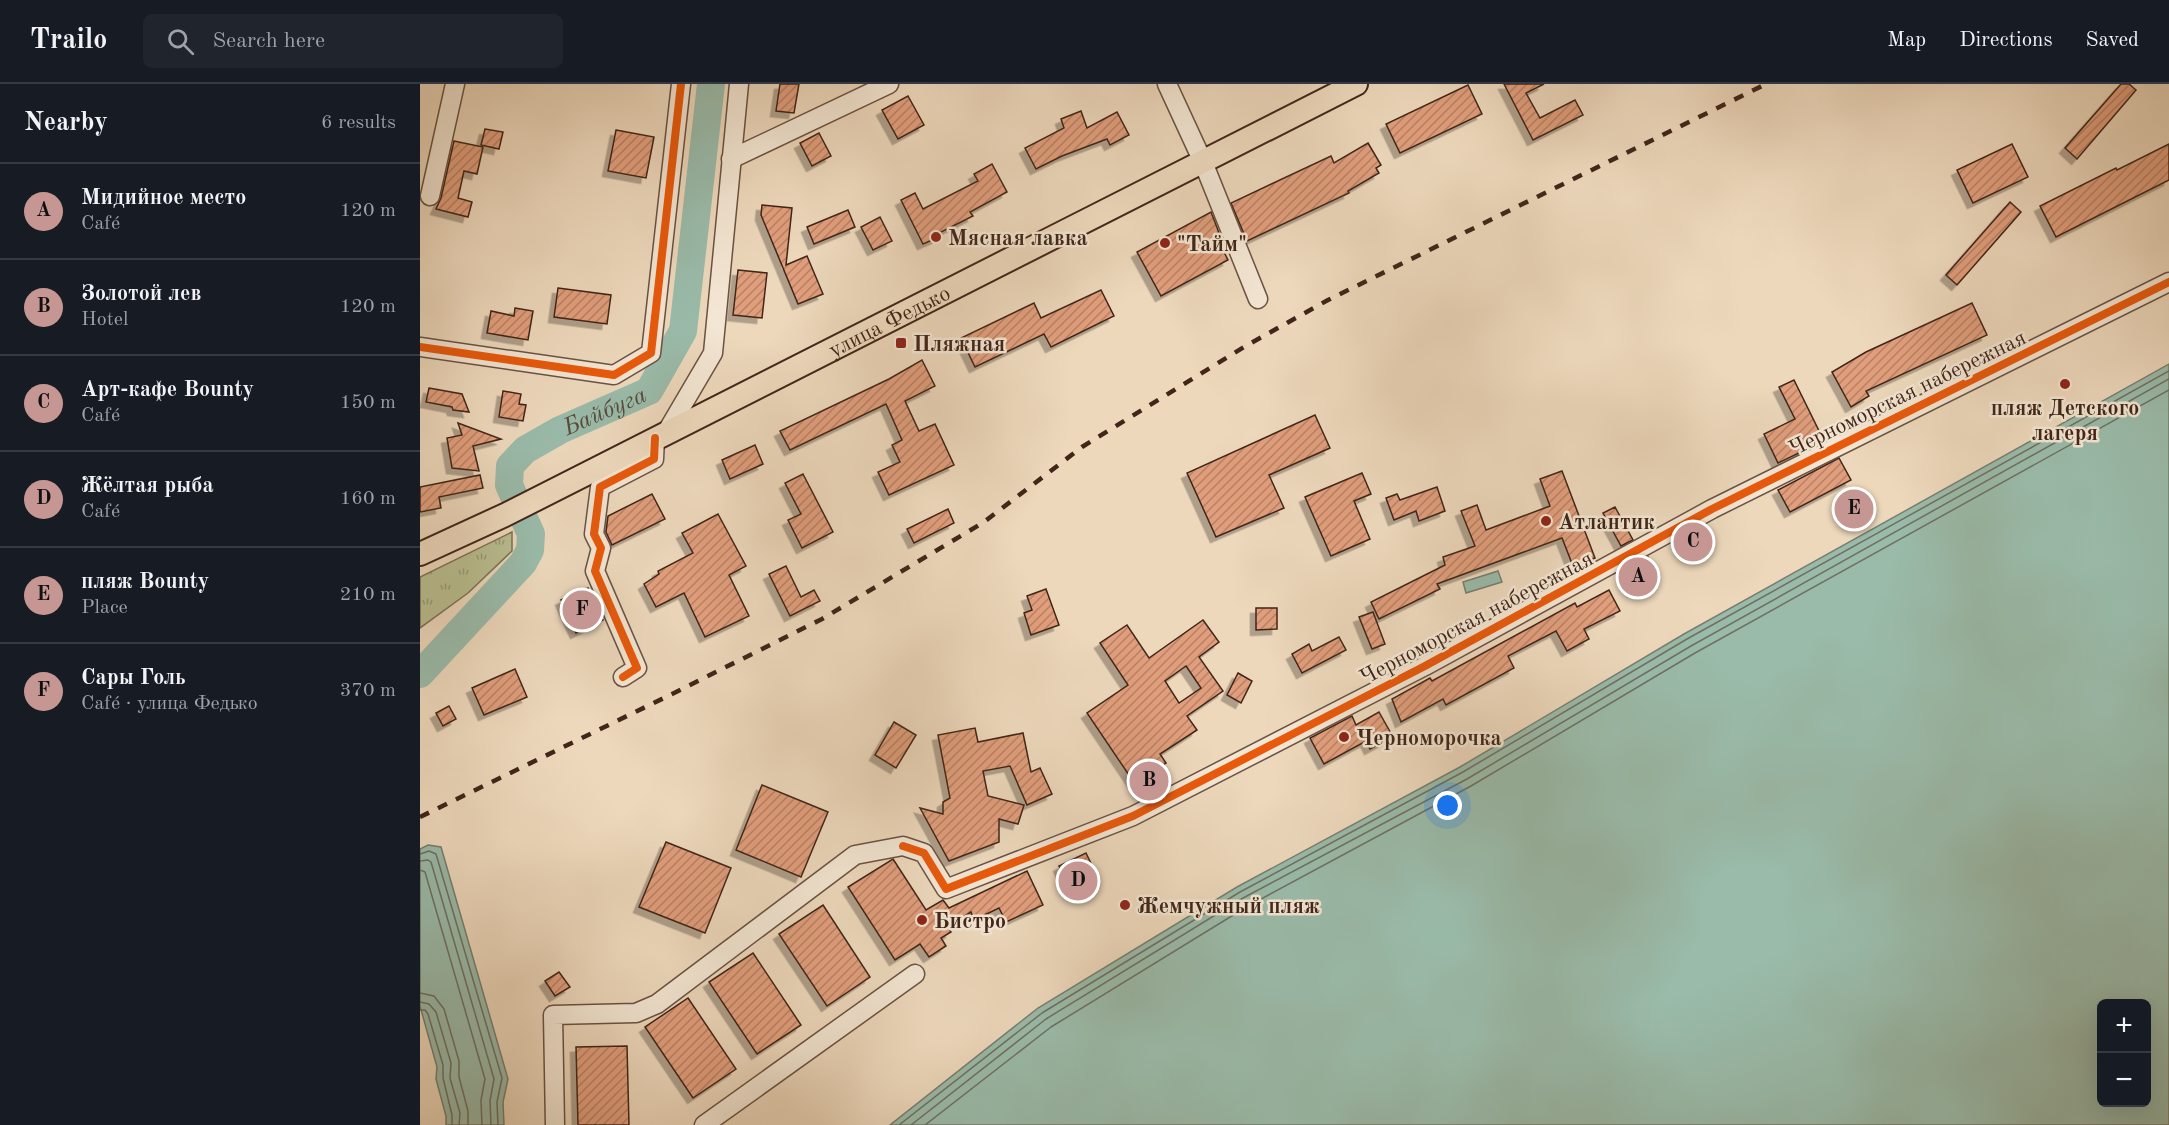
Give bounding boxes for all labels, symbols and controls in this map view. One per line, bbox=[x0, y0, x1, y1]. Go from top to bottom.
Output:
search box bbox=[143, 14, 563, 68]
icon: search bbox=[164, 25, 197, 58]
text: Trailo bbox=[30, 27, 107, 55]
text: Search here bbox=[212, 30, 325, 52]
text: Map bbox=[1887, 30, 1926, 51]
text: Directions bbox=[1959, 30, 2053, 51]
text: Saved bbox=[2086, 30, 2139, 51]
text: Nearby bbox=[24, 110, 108, 136]
text: 6 results bbox=[321, 113, 396, 133]
text: Мидийное место bbox=[81, 187, 246, 209]
text: A bbox=[36, 201, 51, 221]
text: 120 m bbox=[340, 201, 396, 221]
text: Café bbox=[81, 214, 120, 234]
place label: Мясная лавка bbox=[948, 228, 1088, 250]
marker: Мясная лавка bbox=[929, 230, 943, 244]
place label: "Тайм" bbox=[1177, 234, 1247, 256]
marker: "Тайм" bbox=[1158, 236, 1172, 250]
street label: улица Федько bbox=[826, 282, 954, 362]
text: Золотой лев bbox=[81, 283, 201, 305]
text: B bbox=[36, 297, 51, 317]
text: 120 m bbox=[340, 297, 396, 317]
text: Hotel bbox=[81, 310, 128, 330]
street label: Черноморская набережная bbox=[1786, 327, 2030, 461]
place label: Пляжная bbox=[913, 334, 1005, 356]
marker: Пляжная bbox=[894, 336, 908, 350]
marker: пляж Детского лагеря bbox=[2058, 377, 2072, 391]
text: Арт-кафе Bounty bbox=[81, 379, 254, 401]
water label: Байбуга bbox=[559, 383, 651, 441]
text: C bbox=[37, 393, 50, 413]
text: 150 m bbox=[340, 393, 396, 413]
place label: пляж Детского лагеря bbox=[1991, 398, 2139, 445]
text: Café bbox=[81, 406, 120, 426]
text: Жёлтая рыба bbox=[81, 475, 214, 497]
pin: E bbox=[1834, 486, 1874, 532]
text: D bbox=[36, 489, 51, 509]
text: 160 m bbox=[340, 489, 396, 509]
text: Café bbox=[81, 502, 120, 522]
place label: Атлантик bbox=[1558, 512, 1655, 534]
marker: Атлантик bbox=[1539, 514, 1553, 528]
pin: C bbox=[1674, 520, 1712, 564]
street label: Черноморская набережная bbox=[1357, 548, 1597, 690]
pin: A bbox=[1618, 554, 1658, 600]
text: пляж Bounty bbox=[81, 571, 209, 593]
text: E bbox=[37, 585, 50, 605]
text: 210 m bbox=[340, 585, 396, 605]
pin: F bbox=[562, 588, 602, 632]
text: Place bbox=[81, 598, 128, 618]
text: Сары Голь bbox=[81, 667, 186, 689]
text: F bbox=[37, 681, 50, 701]
text: 370 m bbox=[340, 681, 396, 701]
text: Café · улица Федько bbox=[81, 694, 258, 714]
place label: Черноморочка bbox=[1356, 728, 1502, 750]
marker: Черноморочка bbox=[1337, 730, 1351, 744]
pin: B bbox=[1130, 758, 1168, 804]
your location bbox=[1433, 791, 1462, 820]
pin: D bbox=[1058, 858, 1098, 904]
place label: Жемчужный пляж bbox=[1137, 896, 1320, 918]
marker: Жемчужный пляж bbox=[1118, 898, 1132, 912]
place label: Бистро bbox=[934, 911, 1006, 933]
marker: Бистро bbox=[915, 913, 929, 927]
map controls bbox=[2097, 999, 2151, 1107]
button: + bbox=[2097, 999, 2151, 1053]
button: − bbox=[2097, 1053, 2151, 1107]

